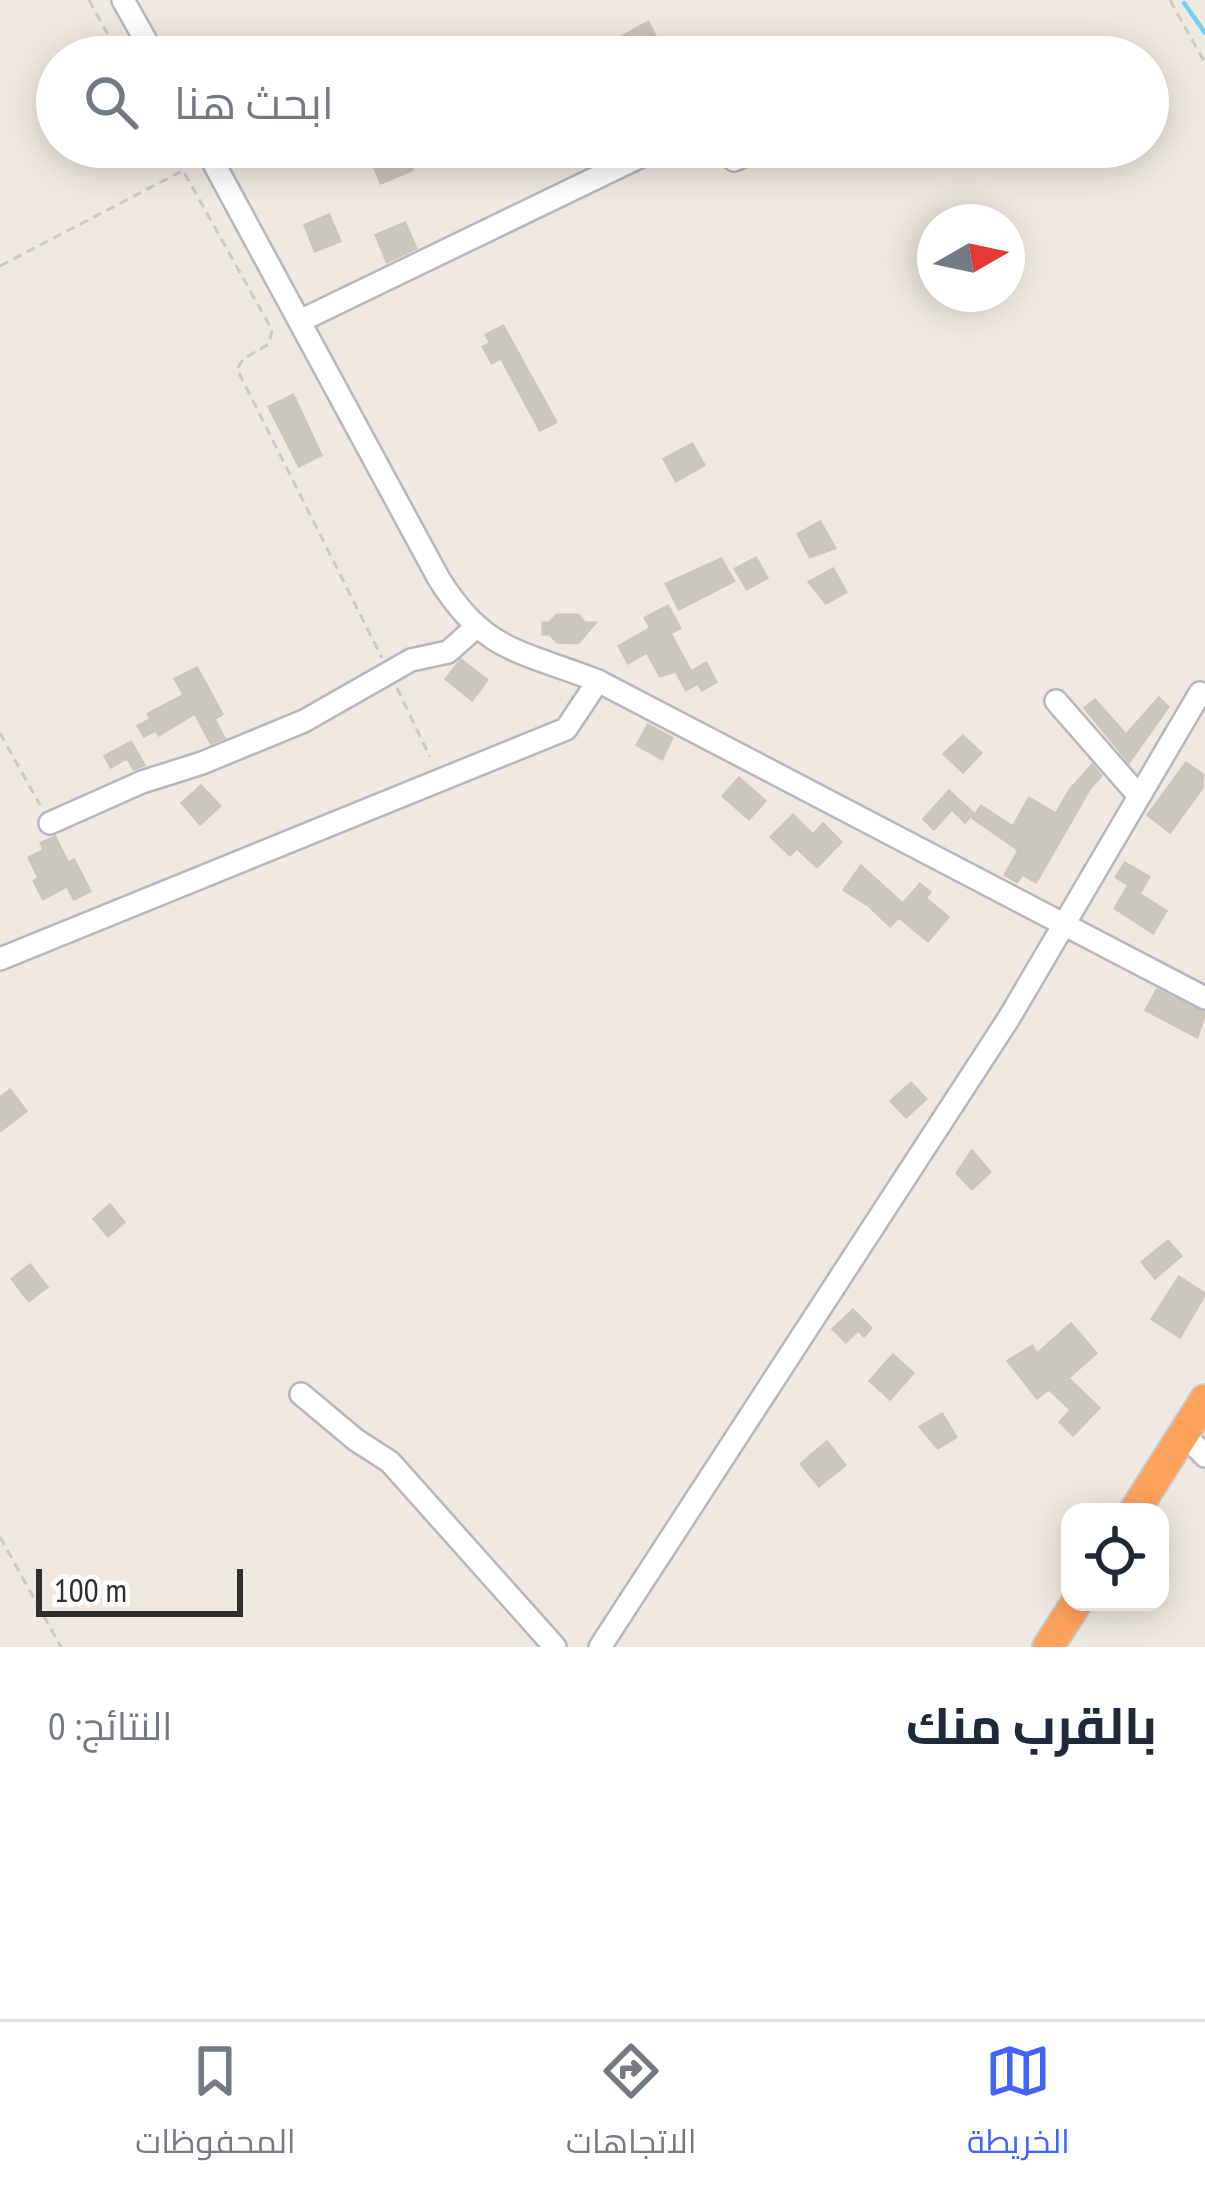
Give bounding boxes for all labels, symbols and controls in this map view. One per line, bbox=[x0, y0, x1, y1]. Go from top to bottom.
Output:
search box bbox=[36, 36, 1169, 168]
icon: search bbox=[78, 69, 144, 135]
text: ابحث هنا bbox=[174, 73, 334, 131]
north arrow bbox=[917, 204, 1025, 312]
map controls bbox=[1061, 1503, 1169, 1611]
button: locate bbox=[1061, 1503, 1169, 1611]
scale bar bbox=[36, 1563, 243, 1616]
text: 100 m bbox=[54, 1568, 127, 1611]
text: بالقرب منك bbox=[906, 1692, 1157, 1758]
text: النتائج: 0 bbox=[48, 1700, 172, 1751]
tab: المحفوظات bbox=[135, 2038, 296, 2172]
tab: الاتجاهات bbox=[566, 2038, 697, 2172]
tab: الخريطة bbox=[967, 2038, 1070, 2172]

